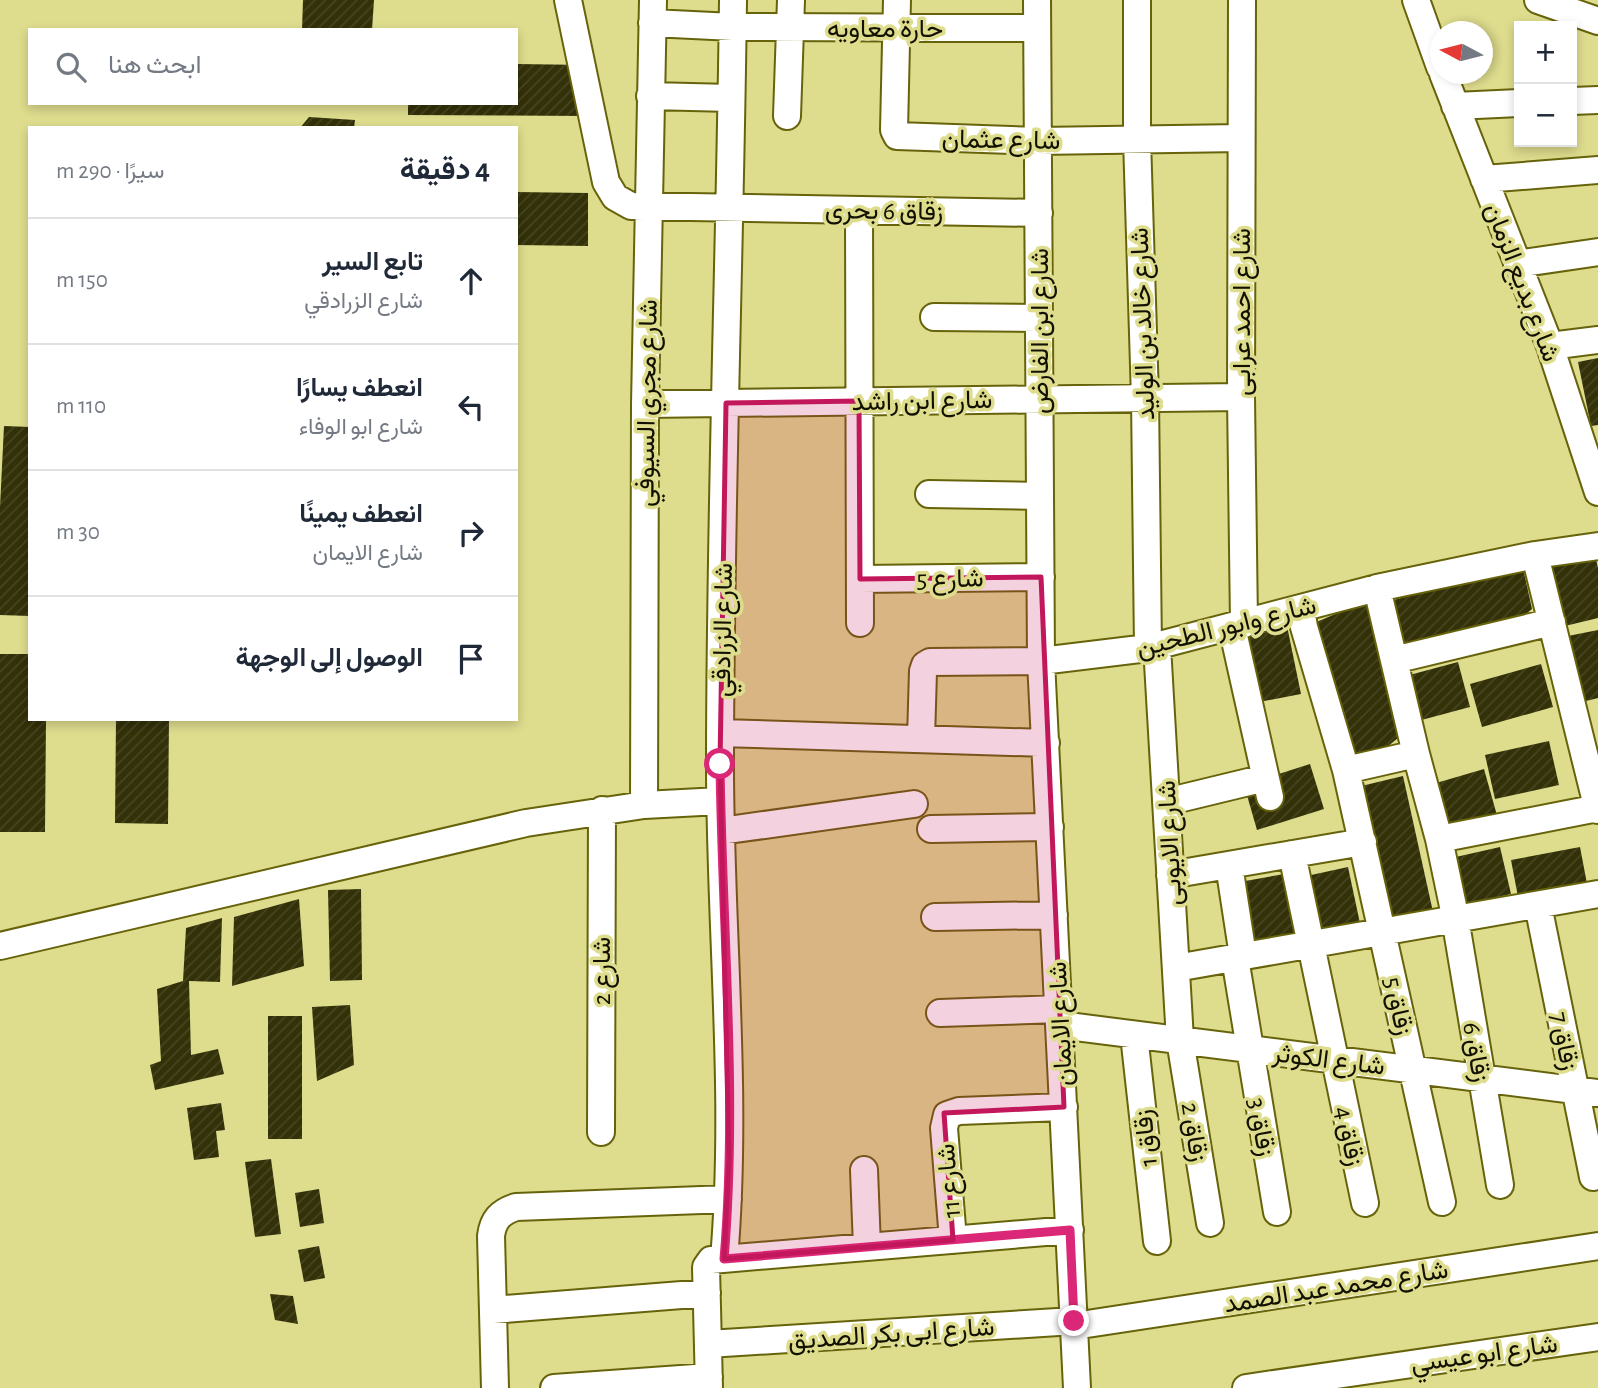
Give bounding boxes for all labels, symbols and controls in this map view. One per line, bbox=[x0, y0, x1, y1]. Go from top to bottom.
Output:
street label: حارة معاويه bbox=[827, 16, 943, 44]
north arrow bbox=[1430, 21, 1493, 84]
map controls bbox=[1514, 21, 1577, 147]
button: + bbox=[1514, 21, 1577, 84]
search box bbox=[28, 28, 518, 105]
icon: search bbox=[52, 48, 90, 86]
text: ابحث هنا bbox=[108, 52, 202, 78]
button: − bbox=[1514, 84, 1577, 147]
street label: شارع عثمان bbox=[941, 126, 1061, 158]
text: 4 دقيقة bbox=[400, 155, 490, 185]
text: سيرًا · 290 m bbox=[56, 160, 164, 183]
street label: زقاق 6 بحرى bbox=[825, 197, 943, 227]
street label: شارع بديع الزمان bbox=[1476, 200, 1564, 367]
street label: شارع خالد بن الوليد bbox=[1127, 227, 1163, 421]
street label: شارع احمد عرابى bbox=[1229, 228, 1259, 396]
street label: شارع ابن الفارض bbox=[1027, 248, 1057, 414]
text: تابع السير bbox=[322, 249, 423, 275]
icon: ahead bbox=[452, 262, 490, 300]
text: 150 m bbox=[56, 269, 108, 292]
text: شارع الزرادقي bbox=[304, 290, 423, 313]
street label: شارع مجري السيوفي bbox=[632, 299, 669, 507]
text: انعطف يسارًا bbox=[296, 375, 423, 401]
street label: شارع ابن راشد bbox=[851, 387, 993, 419]
icon: left bbox=[452, 388, 490, 426]
text: 110 m bbox=[56, 395, 106, 418]
text: شارع ابو الوفاء bbox=[299, 416, 423, 439]
text: انعطف يمينًا bbox=[299, 501, 423, 527]
icon: right bbox=[452, 514, 490, 552]
text: 30 m bbox=[56, 521, 100, 544]
text: شارع الايمان bbox=[313, 542, 423, 565]
street label: شارع الزرادقي bbox=[709, 563, 744, 697]
street label: شارع 5 bbox=[916, 565, 984, 597]
street label: شارع وابور الطحين bbox=[1134, 592, 1320, 666]
icon: arrive bbox=[452, 640, 490, 678]
text: الوصول إلى الوجهة bbox=[235, 645, 423, 671]
route start bbox=[704, 748, 735, 779]
street label: شارع الايوبى bbox=[1154, 779, 1190, 906]
street label: شارع 2 bbox=[589, 937, 619, 1005]
street label: شارع الايمان bbox=[1045, 961, 1081, 1087]
street label: زقاق 5 bbox=[1377, 975, 1417, 1038]
street label: زقاق 7 bbox=[1544, 1010, 1582, 1073]
street label: زقاق 6 bbox=[1456, 1020, 1494, 1084]
street label: شارع الكوثر bbox=[1270, 1040, 1387, 1084]
street label: زقاق 3 bbox=[1241, 1096, 1279, 1159]
street label: زقاق 2 bbox=[1175, 1101, 1212, 1164]
street label: زقاق 4 bbox=[1328, 1104, 1368, 1169]
street label: زقاق 1 bbox=[1130, 1108, 1164, 1168]
street label: شارع 11 bbox=[933, 1142, 969, 1219]
street label: شارع محمد عبد الصمد bbox=[1222, 1256, 1451, 1321]
route end bbox=[1058, 1305, 1089, 1336]
street label: شارع ابى بكر الصديق bbox=[787, 1314, 995, 1358]
street label: شارع ابو عيسي bbox=[1409, 1331, 1560, 1384]

